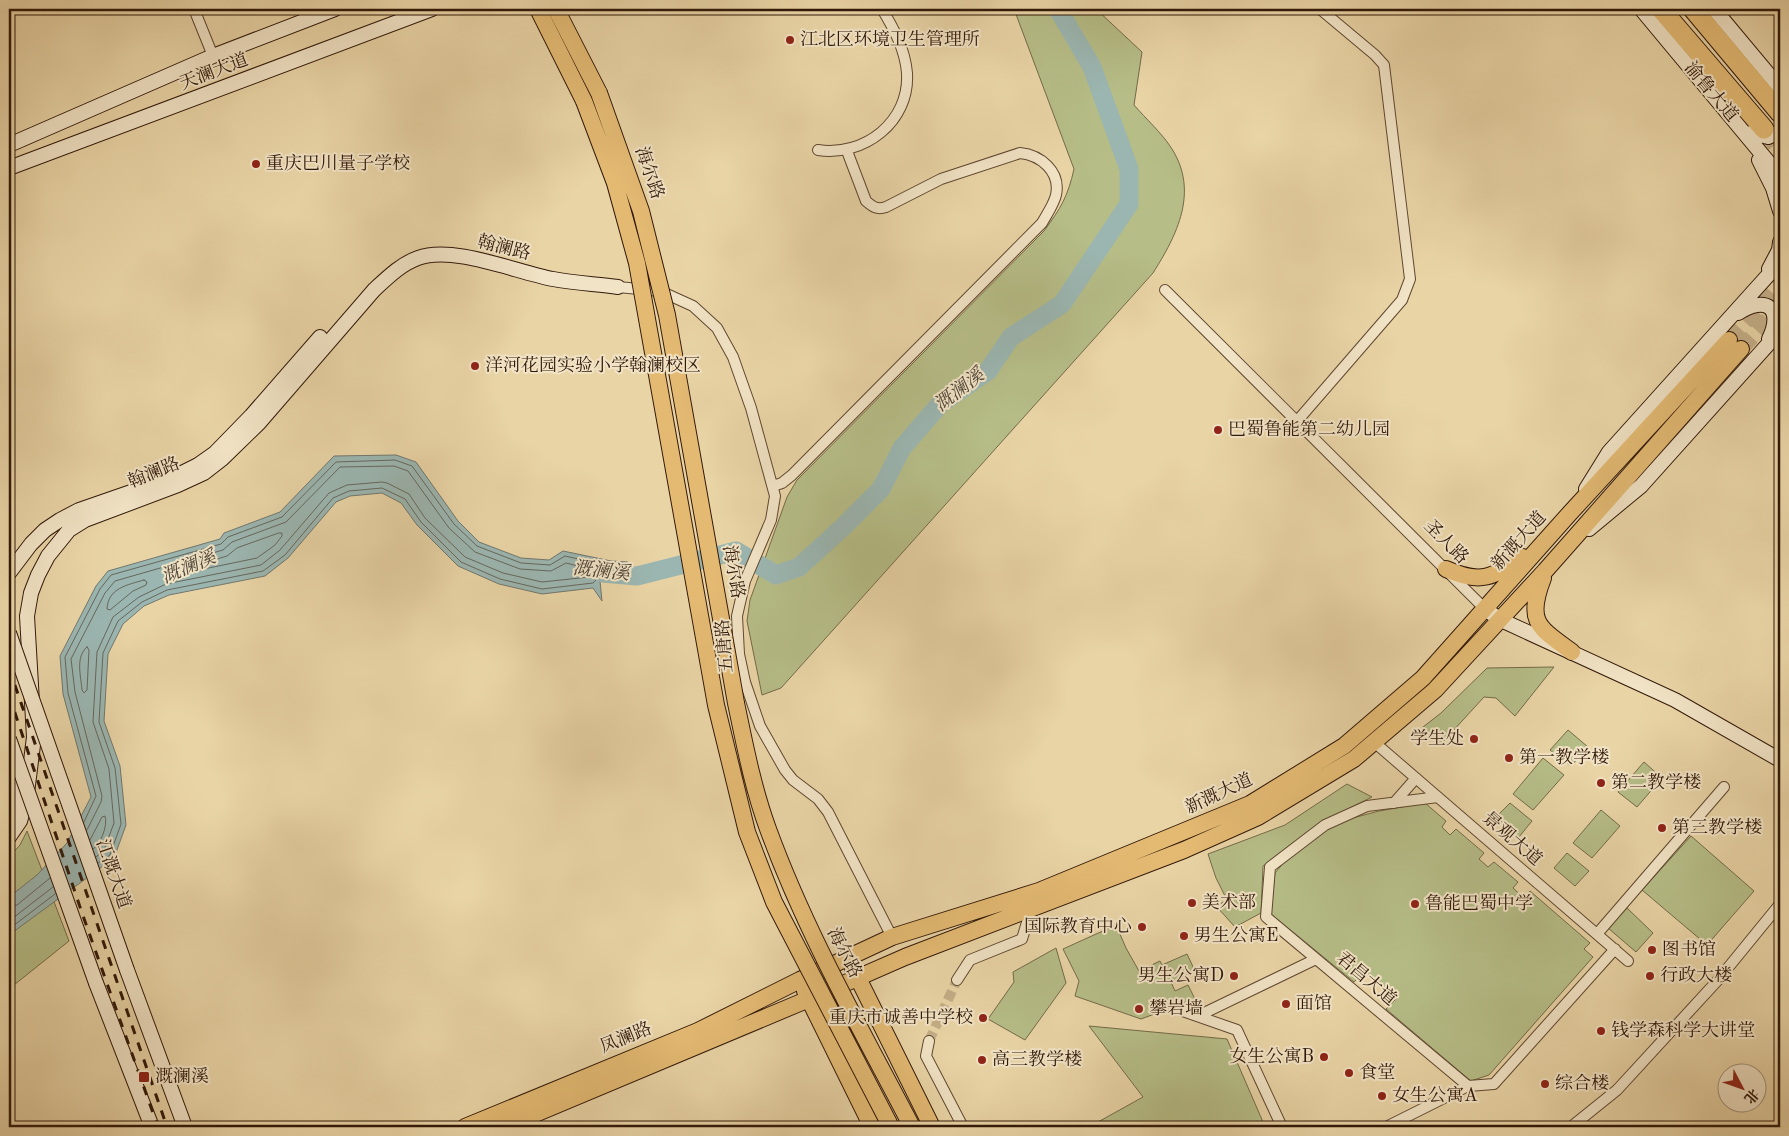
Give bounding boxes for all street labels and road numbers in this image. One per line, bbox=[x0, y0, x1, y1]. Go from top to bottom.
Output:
street label: 天澜大道 bbox=[176, 49, 251, 93]
street label: 渝鲁大道 bbox=[1681, 57, 1743, 125]
street label: 海尔路 bbox=[632, 144, 668, 201]
street label: 翰澜路 bbox=[476, 231, 533, 263]
street label: 翰澜路 bbox=[125, 453, 182, 491]
street label: 新溉大道 bbox=[1487, 507, 1550, 574]
street label: 圣人路 bbox=[1421, 515, 1473, 567]
street label: 海尔路 bbox=[719, 544, 749, 600]
street label: 五唐路 bbox=[712, 618, 736, 674]
street label: 新溉大道 bbox=[1182, 769, 1255, 817]
street label: 景观大道 bbox=[1479, 807, 1546, 869]
street label: 江溉大道 bbox=[93, 836, 135, 911]
street label: 海尔路 bbox=[824, 924, 866, 981]
street label: 君昌大道 bbox=[1333, 947, 1401, 1009]
street label: 凤澜路 bbox=[597, 1018, 654, 1056]

